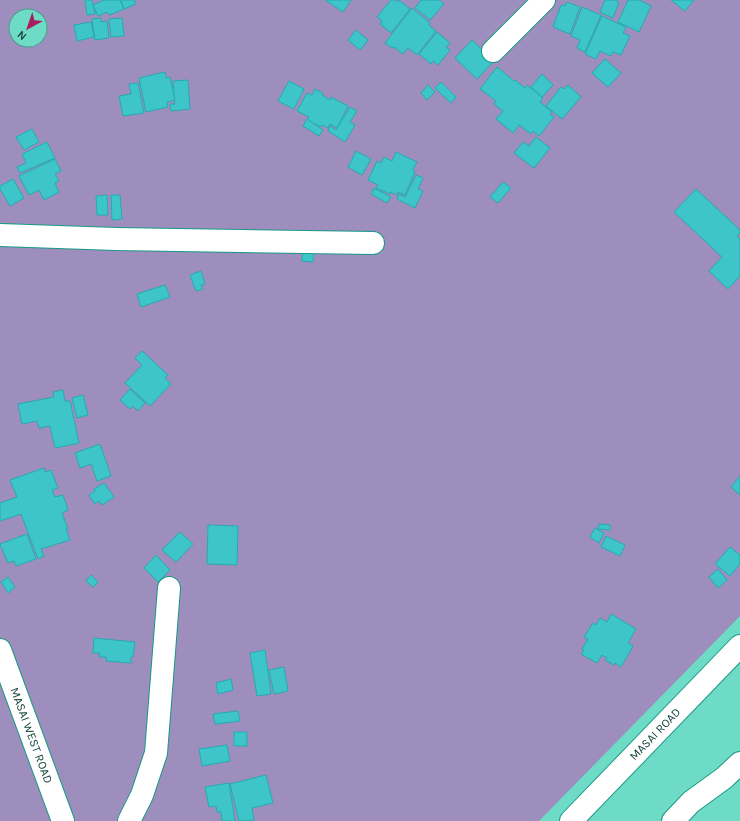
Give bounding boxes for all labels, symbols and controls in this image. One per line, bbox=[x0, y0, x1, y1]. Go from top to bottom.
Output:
north arrow bbox=[8, 8, 48, 48]
text: N bbox=[15, 28, 29, 43]
street label: MASAI WEST ROAD bbox=[7, 686, 56, 785]
street label: MASAI ROAD bbox=[627, 705, 684, 763]

